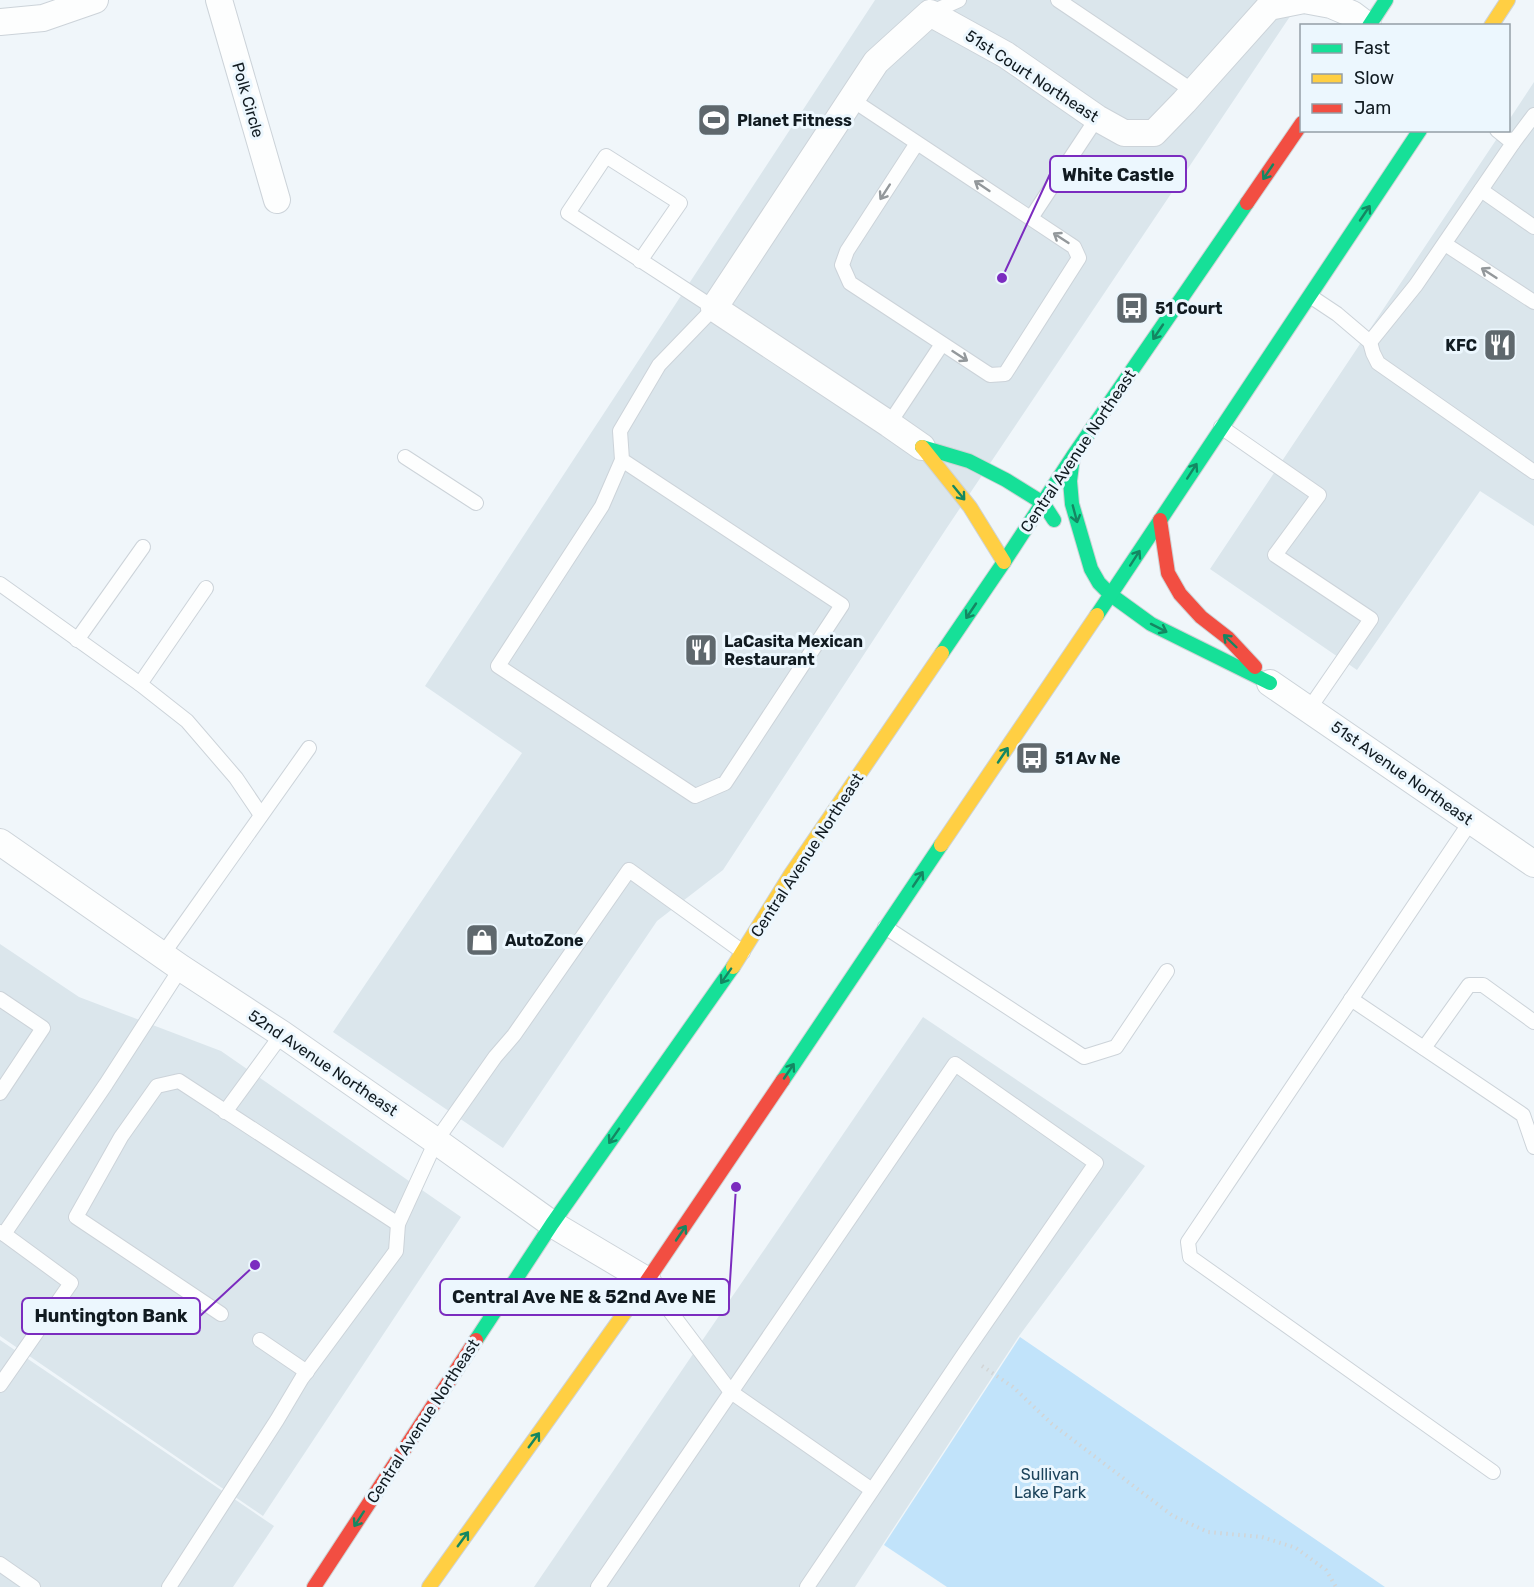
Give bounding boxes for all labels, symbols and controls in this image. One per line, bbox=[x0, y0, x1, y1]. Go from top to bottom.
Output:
legend bbox=[1300, 24, 1510, 132]
street label: 51st Court Northeast bbox=[962, 26, 1102, 126]
text: Fast bbox=[1354, 37, 1390, 59]
street label: Polk Circle bbox=[228, 60, 268, 140]
text: Slow bbox=[1354, 67, 1394, 89]
text: Jam bbox=[1354, 97, 1391, 119]
sports icon: Planet Fitness bbox=[696, 102, 732, 138]
place label: Planet Fitness bbox=[737, 111, 852, 130]
callout: White Castle bbox=[1050, 156, 1186, 192]
one-way arrow bbox=[1262, 163, 1274, 179]
text: White Castle bbox=[1062, 164, 1174, 186]
one-way arrow bbox=[974, 180, 991, 192]
one-way arrow bbox=[879, 183, 891, 200]
one-way arrow bbox=[1359, 205, 1371, 222]
one-way arrow bbox=[1053, 232, 1070, 244]
one-way arrow bbox=[1482, 267, 1498, 279]
bus stop icon: 51 Court bbox=[1114, 290, 1150, 326]
place label: 51 Court bbox=[1155, 299, 1223, 318]
one-way arrow bbox=[1152, 324, 1164, 340]
restaurant icon: KFC bbox=[1482, 327, 1518, 363]
place label: KFC bbox=[1445, 336, 1477, 355]
one-way arrow bbox=[952, 350, 968, 362]
street label: Central Avenue Northeast bbox=[1016, 366, 1140, 536]
one-way arrow bbox=[1186, 463, 1198, 480]
one-way arrow bbox=[952, 485, 966, 500]
one-way arrow bbox=[1070, 504, 1081, 523]
one-way arrow bbox=[1129, 549, 1142, 566]
one-way arrow bbox=[965, 602, 977, 618]
one-way arrow bbox=[1149, 623, 1167, 634]
restaurant icon: LaCasita Mexican Restaurant bbox=[683, 632, 719, 668]
place label: LaCasita Mexican Restaurant bbox=[724, 632, 863, 669]
one-way arrow bbox=[1222, 634, 1237, 648]
street label: 51st Avenue Northeast bbox=[1328, 717, 1476, 829]
bus stop icon: 51 Av Ne bbox=[1014, 740, 1050, 776]
one-way arrow bbox=[997, 747, 1009, 764]
place label: 51 Av Ne bbox=[1055, 749, 1121, 768]
street label: Central Avenue Northeast bbox=[747, 769, 867, 941]
one-way arrow bbox=[912, 871, 924, 887]
shop icon: AutoZone bbox=[464, 922, 500, 958]
place label: AutoZone bbox=[505, 931, 584, 950]
one-way arrow bbox=[720, 968, 732, 984]
street label: 52nd Avenue Northeast bbox=[245, 1006, 401, 1120]
one-way arrow bbox=[783, 1063, 795, 1079]
one-way arrow bbox=[608, 1127, 620, 1143]
one-way arrow bbox=[675, 1225, 687, 1242]
callout: Central Ave NE & 52nd Ave NE bbox=[440, 1279, 729, 1315]
text: Central Ave NE & 52nd Ave NE bbox=[452, 1286, 716, 1308]
callout: Huntington Bank bbox=[22, 1298, 200, 1334]
text: Huntington Bank bbox=[34, 1305, 188, 1327]
street label: Central Avenue Northeast bbox=[363, 1335, 483, 1507]
one-way arrow bbox=[528, 1433, 540, 1449]
park label: Sullivan Lake Park bbox=[1014, 1465, 1087, 1502]
one-way arrow bbox=[353, 1510, 366, 1527]
one-way arrow bbox=[457, 1532, 469, 1548]

